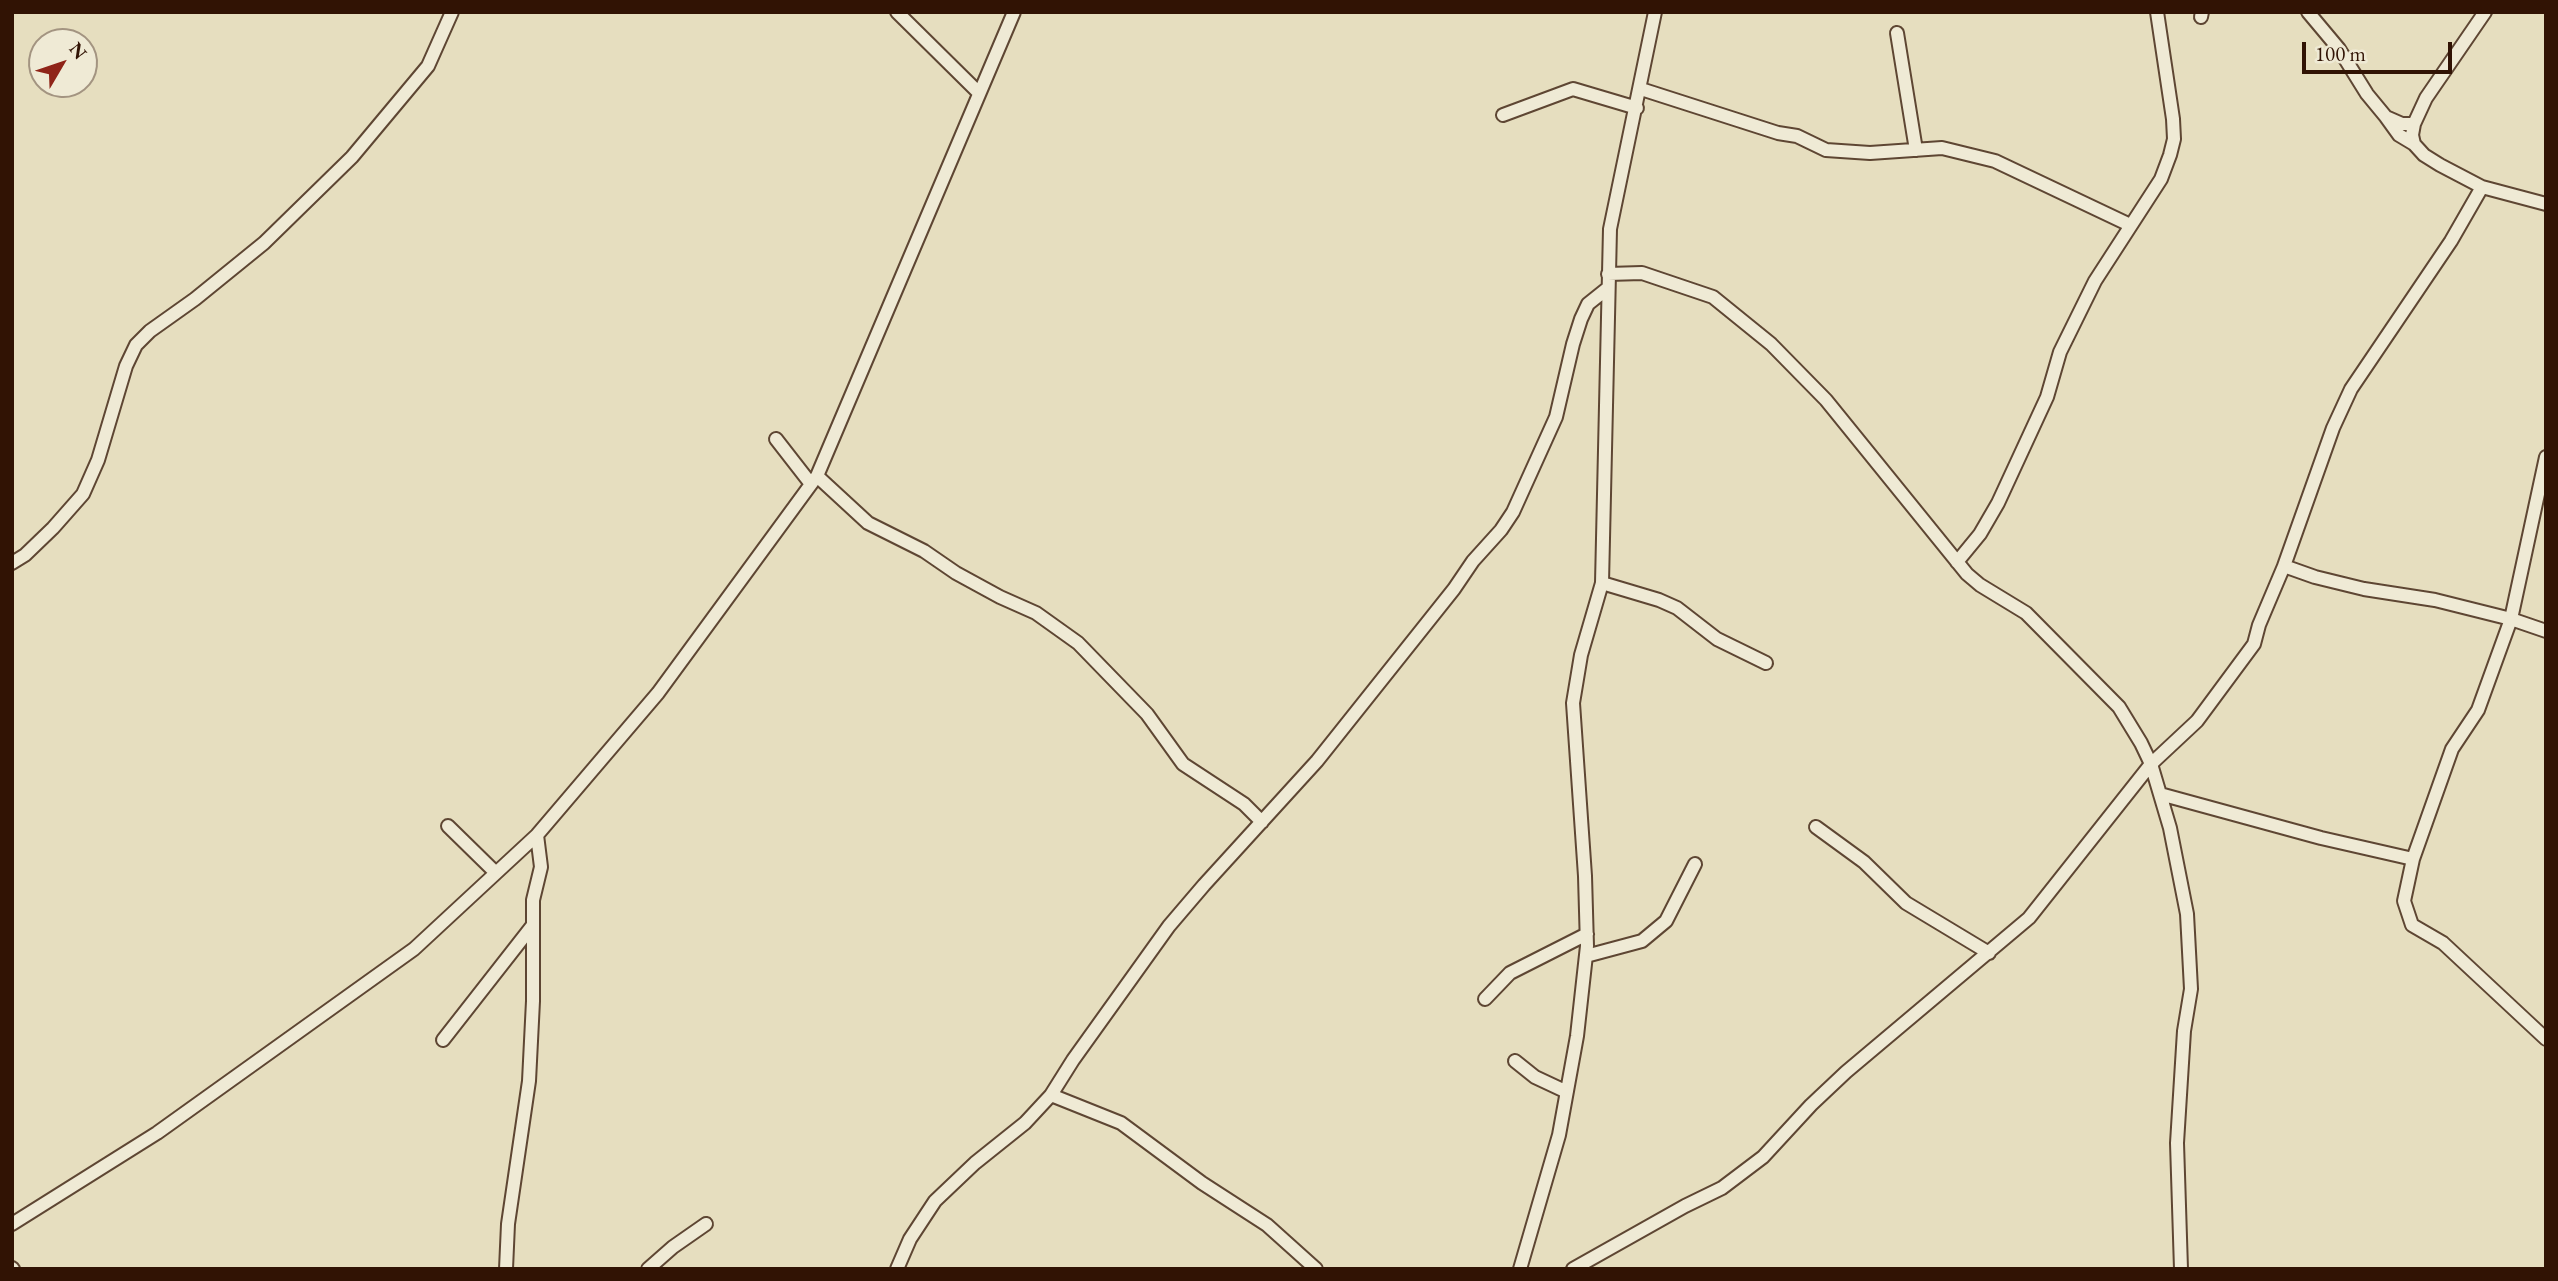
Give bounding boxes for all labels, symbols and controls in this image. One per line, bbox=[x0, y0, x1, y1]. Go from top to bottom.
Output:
north arrow bbox=[28, 28, 98, 98]
scale bar bbox=[2306, 28, 2456, 72]
text: N bbox=[64, 37, 93, 65]
text: 100 m bbox=[2315, 40, 2366, 67]

